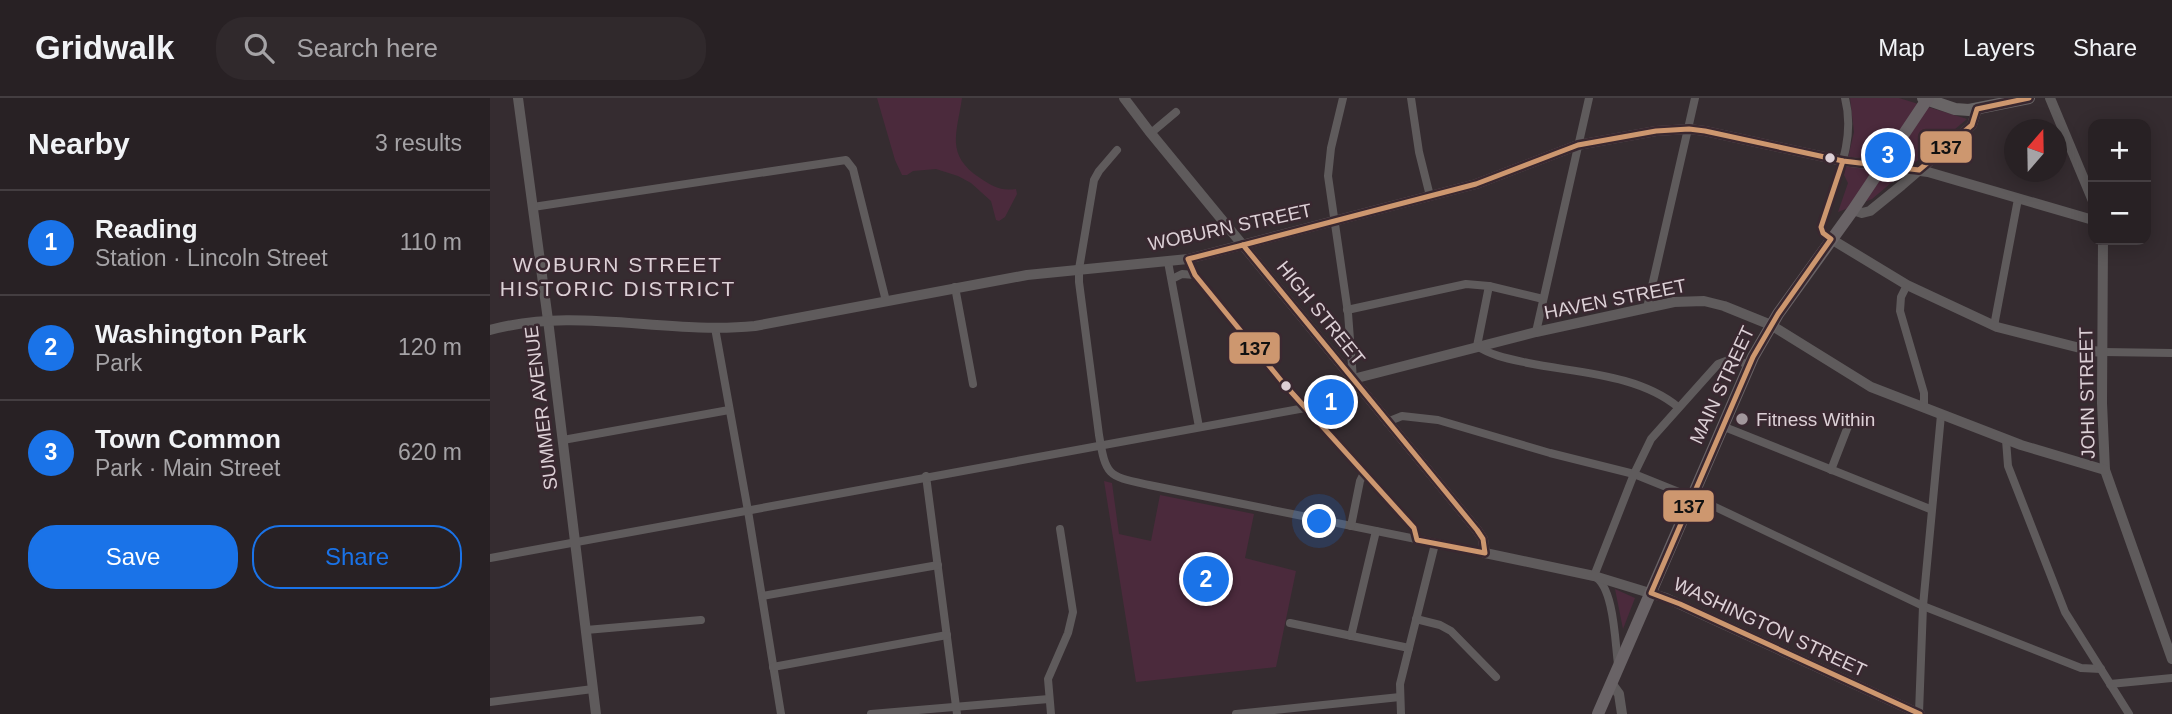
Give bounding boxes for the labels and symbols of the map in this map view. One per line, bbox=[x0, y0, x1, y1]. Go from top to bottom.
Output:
north arrow bbox=[2004, 119, 2067, 182]
pin: 3 bbox=[1865, 129, 1911, 181]
line badge: 137 bbox=[1919, 130, 1973, 164]
text: 137 bbox=[1930, 137, 1962, 158]
unlabelled marker bbox=[1823, 151, 1837, 165]
street label: WOBURN STREET bbox=[1146, 199, 1314, 255]
district label: WOBURN STREET HISTORIC DISTRICT bbox=[500, 253, 736, 300]
street label: HIGH STREET bbox=[1273, 257, 1370, 370]
street label: HAVEN STREET bbox=[1542, 275, 1688, 323]
street label: MAIN STREET bbox=[1685, 322, 1759, 447]
street label: SUMMER AVENUE bbox=[520, 325, 562, 491]
street label: JOHN STREET bbox=[2075, 326, 2099, 459]
line badge: 137 bbox=[1228, 331, 1281, 365]
text: 137 bbox=[1239, 338, 1271, 359]
pin: 1 bbox=[1308, 376, 1354, 428]
unlabelled marker bbox=[1279, 379, 1293, 393]
place label: Fitness Within bbox=[1756, 409, 1875, 430]
marker: Fitness Within bbox=[1734, 411, 1750, 427]
line badge: 137 bbox=[1662, 489, 1715, 523]
text: 137 bbox=[1673, 496, 1705, 517]
your location bbox=[1302, 504, 1336, 538]
pin: 2 bbox=[1183, 553, 1229, 605]
street label: WASHINGTON STREET bbox=[1670, 573, 1870, 681]

